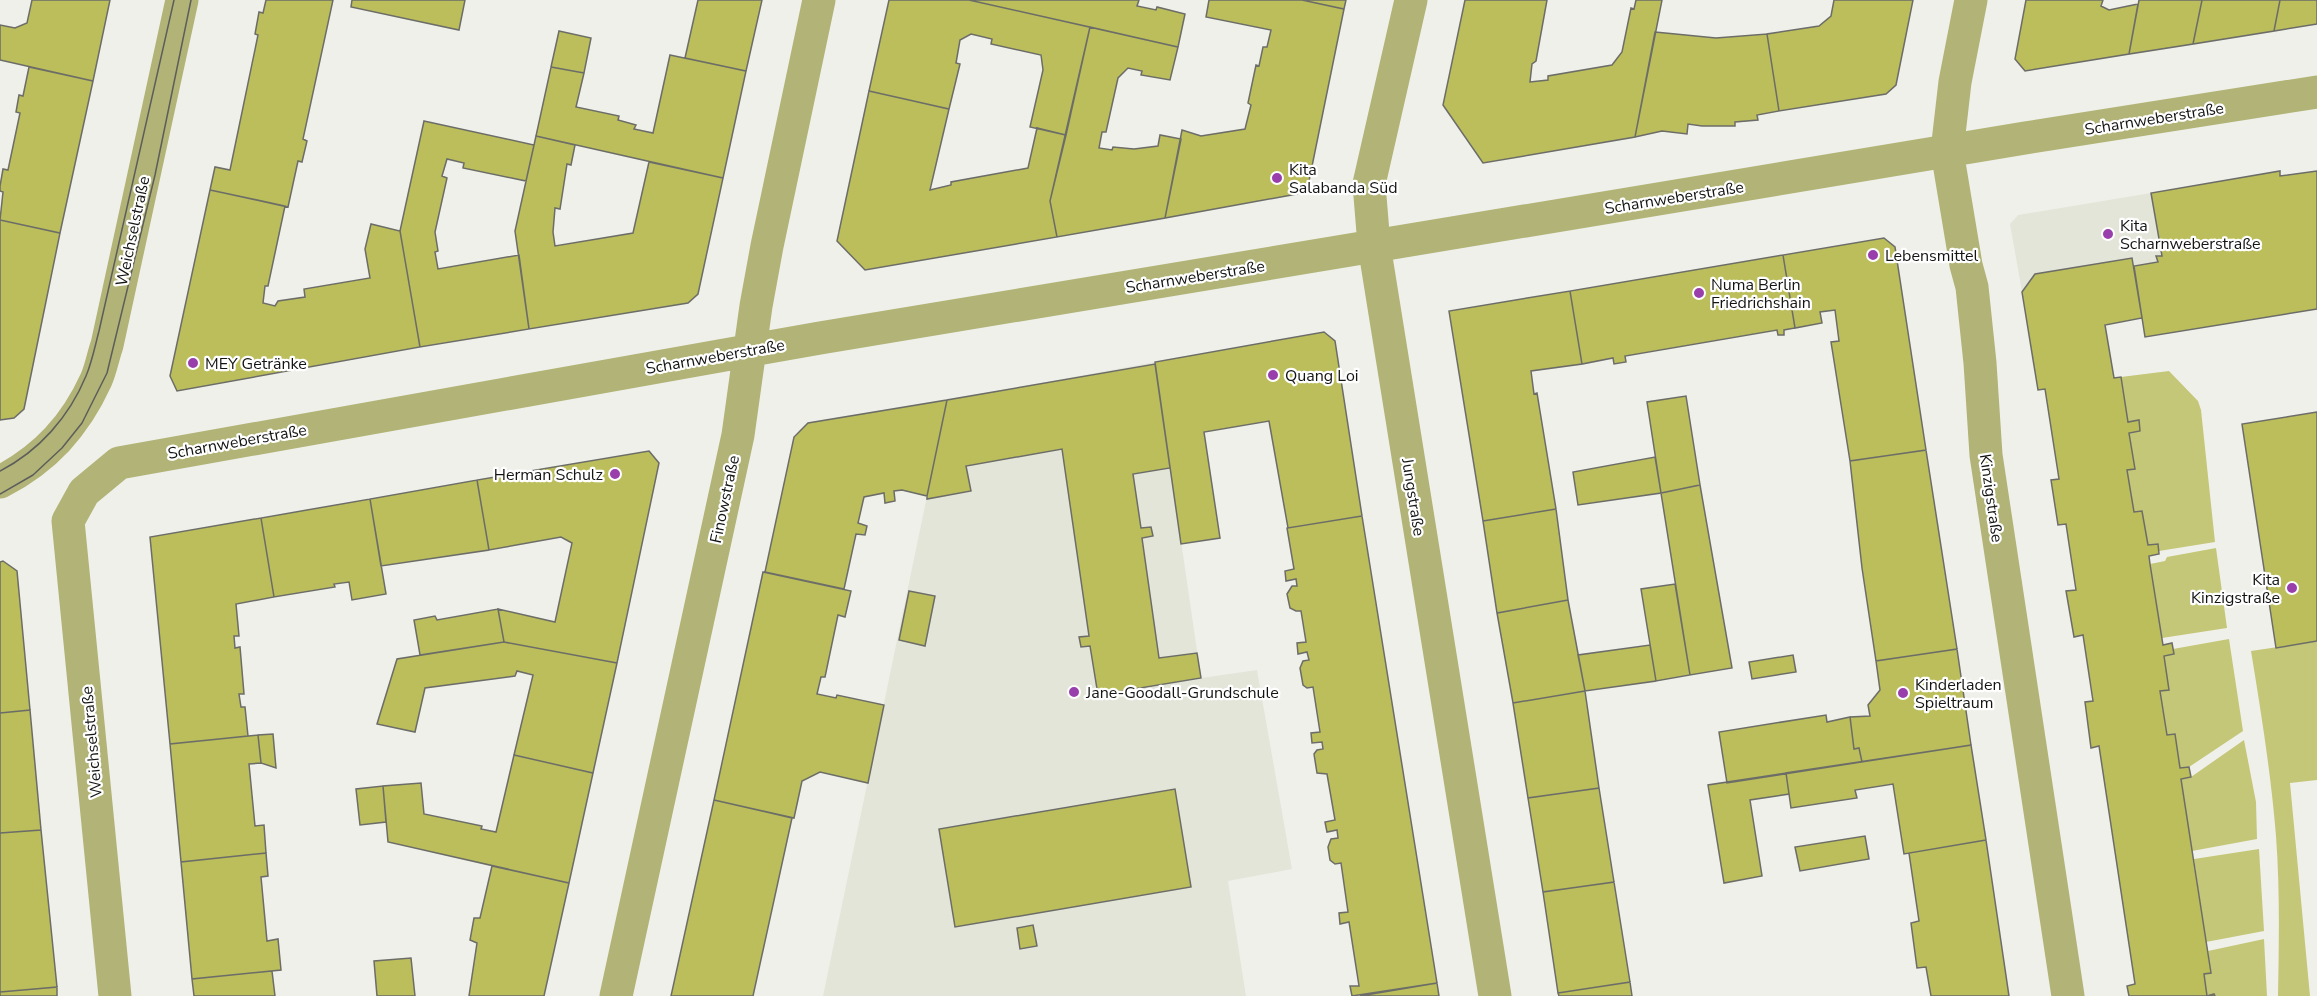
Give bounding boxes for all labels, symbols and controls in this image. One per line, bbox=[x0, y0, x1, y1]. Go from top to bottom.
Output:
street label: Scharnweberstraße bbox=[2083, 97, 2225, 141]
place label: Kita Salabanda Süd bbox=[1289, 159, 1398, 199]
marker: Kita Salabanda Süd bbox=[1270, 171, 1284, 185]
street label: Weichselstraße bbox=[111, 174, 155, 288]
street label: Scharnweberstraße bbox=[1603, 176, 1745, 220]
place label: Kita Scharnweberstraße bbox=[2120, 215, 2261, 255]
marker: Kita Scharnweberstraße bbox=[2101, 227, 2115, 241]
place label: Lebensmittel bbox=[1885, 245, 1979, 267]
marker: Lebensmittel bbox=[1866, 248, 1880, 262]
street label: Scharnweberstraße bbox=[1124, 255, 1266, 299]
place label: Numa Berlin Friedrichshain bbox=[1711, 274, 1811, 314]
marker: Numa Berlin Friedrichshain bbox=[1692, 286, 1706, 300]
street label: Scharnweberstraße bbox=[644, 334, 786, 380]
place label: MEY Getränke bbox=[205, 353, 307, 375]
marker: MEY Getränke bbox=[186, 356, 200, 370]
place label: Quang Loi bbox=[1285, 365, 1359, 387]
marker: Quang Loi bbox=[1266, 368, 1280, 382]
street label: Scharnweberstraße bbox=[166, 419, 308, 465]
street label: Finowstraße bbox=[705, 453, 745, 545]
street label: Kinzigstraße bbox=[1974, 453, 2008, 544]
street label: Jungstraße bbox=[1396, 456, 1430, 538]
place label: Herman Schulz bbox=[494, 464, 603, 486]
marker: Herman Schulz bbox=[608, 467, 622, 481]
place label: Kita Kinzigstraße bbox=[2191, 569, 2280, 609]
marker: Kita Kinzigstraße bbox=[2285, 581, 2299, 595]
place label: Kinderladen Spieltraum bbox=[1915, 674, 2002, 714]
place label: Jane-Goodall-Grundschule bbox=[1085, 682, 1279, 704]
street label: Weichselstraße bbox=[76, 685, 108, 799]
marker: Jane-Goodall-Grundschule bbox=[1067, 685, 1081, 699]
marker: Kinderladen Spieltraum bbox=[1896, 686, 1910, 700]

